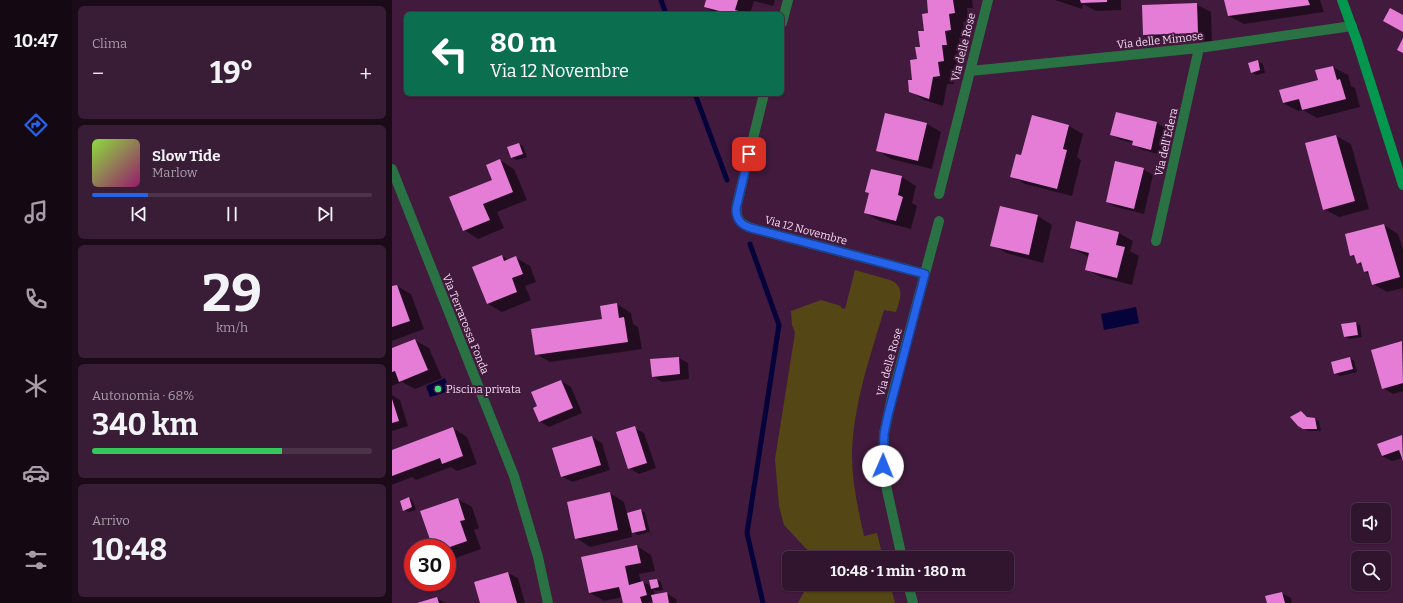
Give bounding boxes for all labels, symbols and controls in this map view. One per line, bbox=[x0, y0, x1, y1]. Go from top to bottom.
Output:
street label: Via delle Rose bbox=[949, 12, 978, 83]
text: 80 m bbox=[490, 26, 556, 59]
icon: left bbox=[424, 28, 476, 80]
street label: Via delle Mimose bbox=[1116, 29, 1204, 51]
text: 10:47 bbox=[14, 30, 58, 52]
text: Clima bbox=[92, 36, 127, 51]
text: 19° bbox=[210, 55, 254, 91]
text: − bbox=[92, 60, 104, 87]
text: + bbox=[359, 60, 372, 87]
text: Via 12 Novembre bbox=[490, 60, 629, 82]
street label: Via dell'Edera bbox=[1152, 107, 1181, 177]
icon: directions bbox=[22, 111, 50, 139]
pin bbox=[732, 137, 766, 171]
icon: arrive bbox=[738, 143, 760, 165]
text: Slow Tide bbox=[152, 147, 220, 165]
text: Marlow bbox=[152, 165, 197, 180]
icon: music bbox=[22, 198, 50, 226]
icon: previous bbox=[128, 203, 150, 225]
icon: pause bbox=[221, 203, 243, 225]
icon: next bbox=[314, 203, 336, 225]
street label: Via 12 Novembre bbox=[763, 213, 849, 248]
text: 29 bbox=[202, 262, 262, 325]
street label: Via Terrarossa Fonda bbox=[440, 272, 492, 376]
icon: phone bbox=[22, 285, 50, 313]
text: km/h bbox=[216, 320, 248, 335]
street label: Via delle Rose bbox=[874, 327, 905, 398]
icon: climate bbox=[22, 372, 50, 400]
place label: Piscina privata bbox=[446, 383, 521, 396]
marker: Piscina privata bbox=[433, 384, 443, 394]
text: Autonomia · 68% bbox=[92, 388, 194, 403]
text: 340 km bbox=[92, 407, 198, 443]
position arrow bbox=[862, 445, 904, 487]
icon: car bbox=[22, 459, 50, 487]
map controls bbox=[1351, 503, 1391, 591]
button: sound bbox=[1351, 503, 1391, 543]
text: Arrivo bbox=[92, 513, 130, 528]
text: 10:48 bbox=[92, 532, 167, 568]
speed limit sign: 30 bbox=[404, 539, 456, 591]
icon: filters bbox=[22, 546, 50, 574]
button: search bbox=[1351, 551, 1391, 591]
text: 10:48 · 1 min · 180 m bbox=[830, 562, 966, 580]

